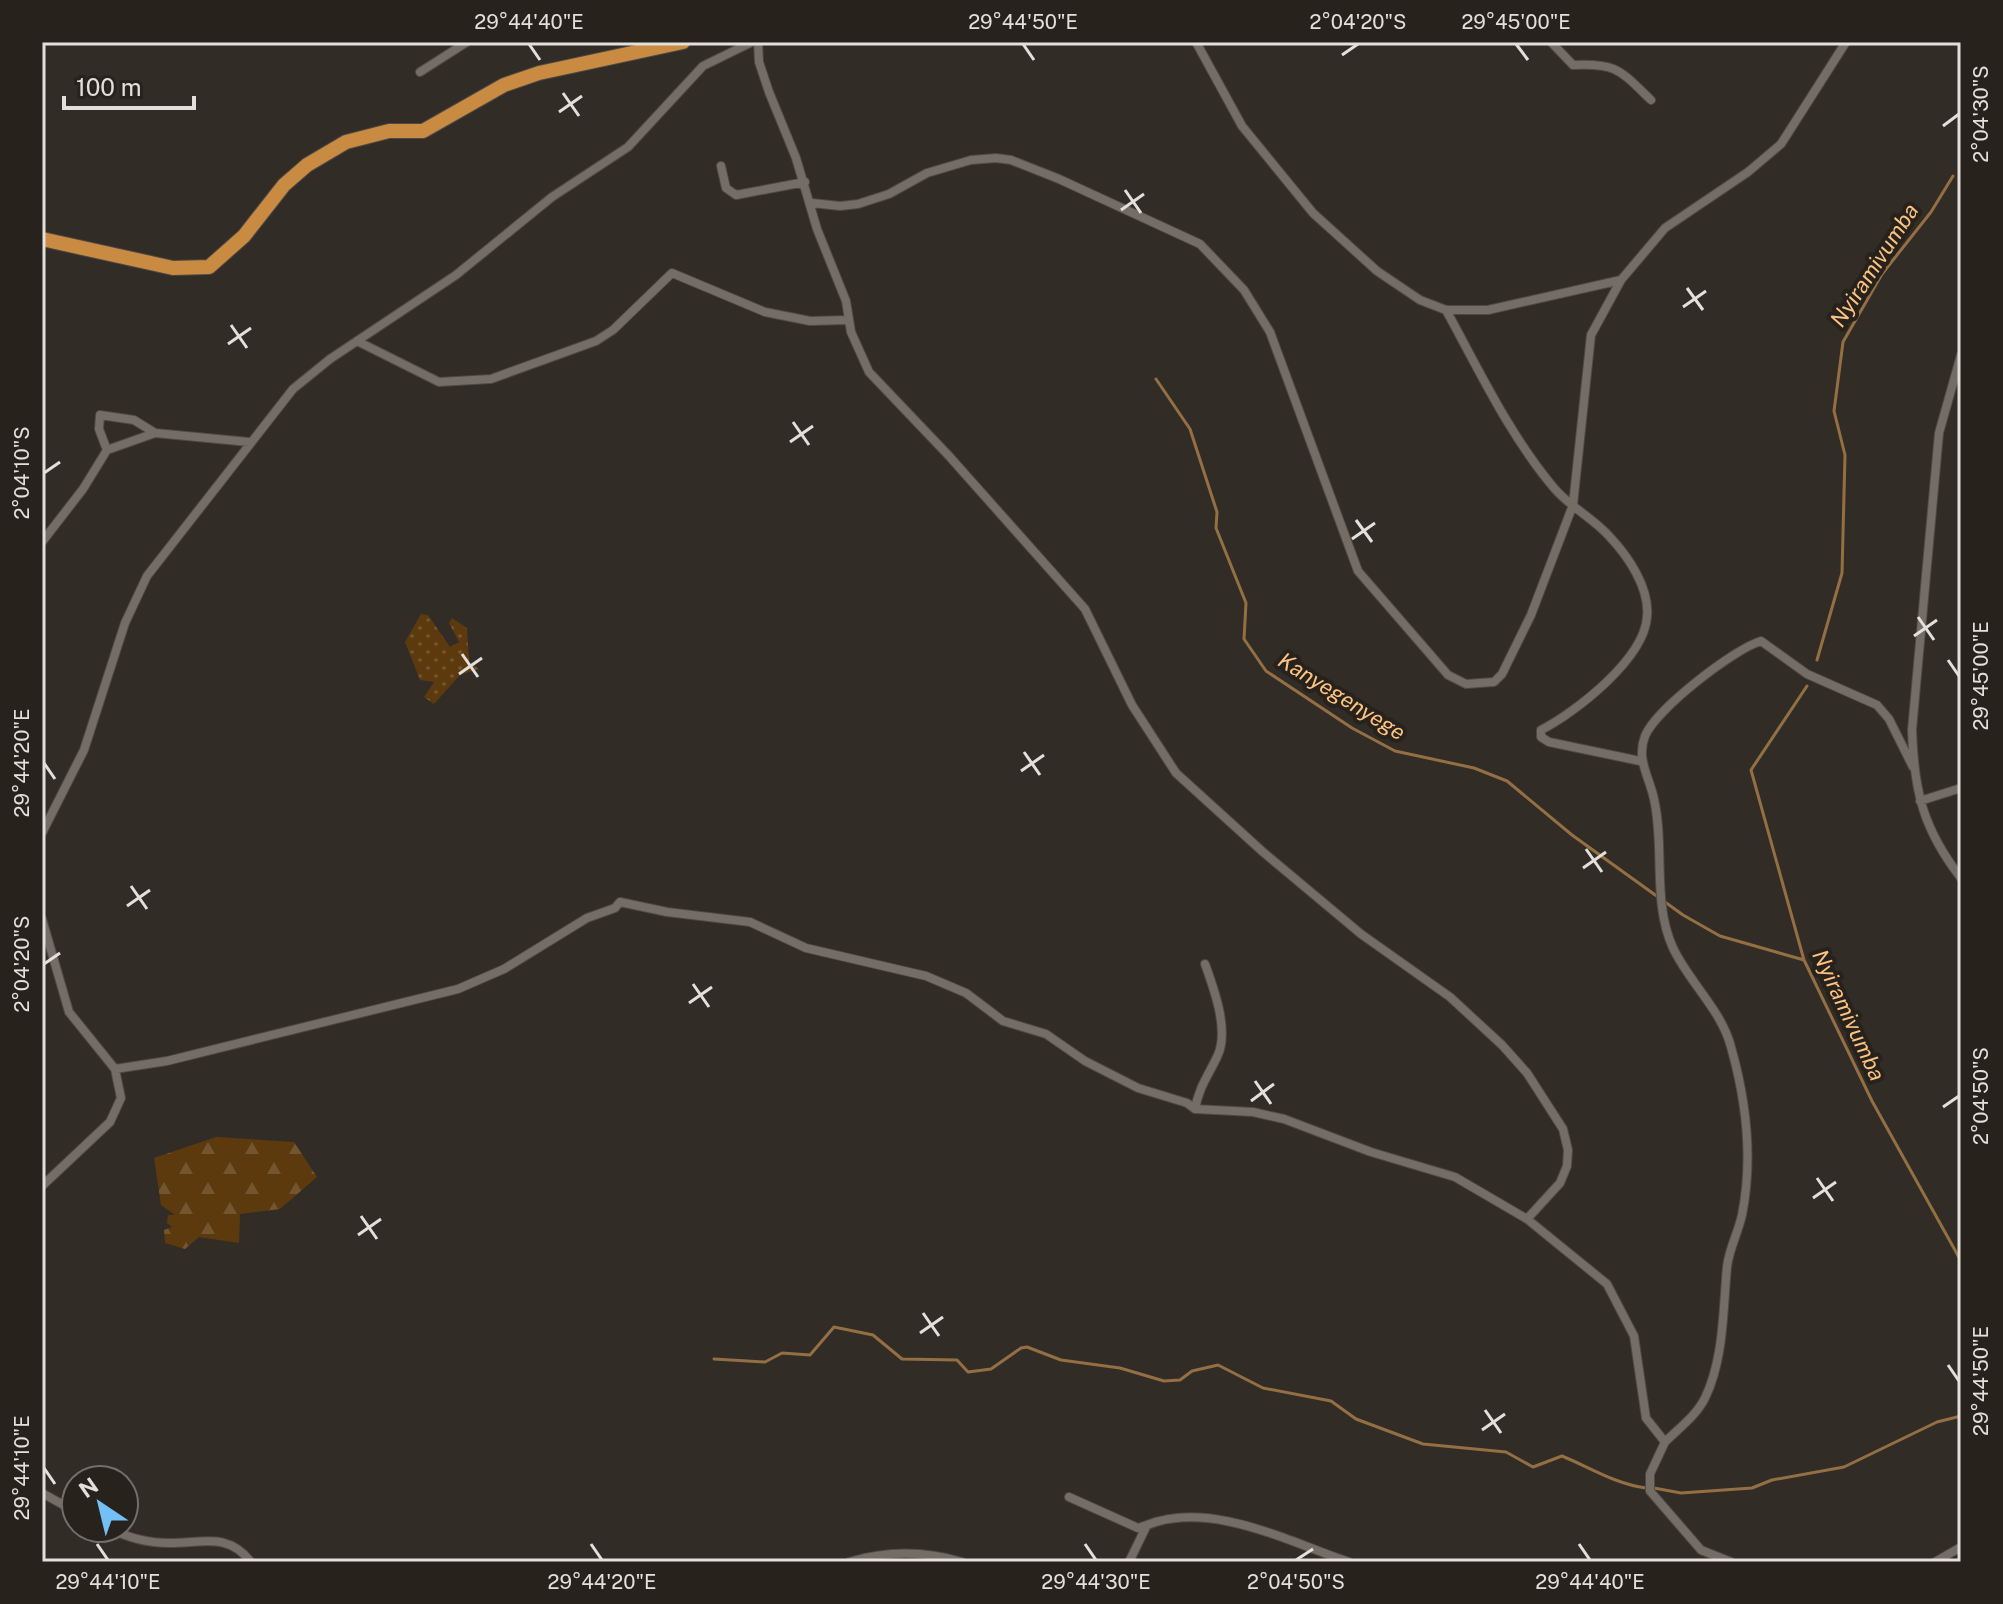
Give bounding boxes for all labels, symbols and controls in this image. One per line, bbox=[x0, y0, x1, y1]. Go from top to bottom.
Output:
text: 29°44'40"E bbox=[474, 10, 584, 34]
text: 29°44'50"E bbox=[968, 10, 1078, 34]
text: 2°04'20"S bbox=[1310, 10, 1407, 34]
text: 29°45'00"E bbox=[1461, 10, 1571, 34]
scale bar bbox=[64, 60, 194, 110]
text: 2°04'30"S bbox=[1969, 65, 1993, 163]
text: 100 m bbox=[76, 73, 142, 101]
water label: Nyiramivumba bbox=[1824, 198, 1924, 332]
text: 2°04'10"S bbox=[10, 426, 34, 520]
text: 29°45'00"E bbox=[1969, 621, 1993, 731]
water label: Kanyegenyege bbox=[1274, 647, 1410, 745]
text: 29°44'20"E bbox=[10, 709, 34, 817]
text: 2°04'20"S bbox=[10, 916, 34, 1013]
water label: Nyiramivumba bbox=[1807, 945, 1891, 1085]
text: 2°04'50"S bbox=[1969, 1047, 1993, 1145]
text: 29°44'50"E bbox=[1969, 1326, 1993, 1436]
text: 29°44'10"E bbox=[10, 1415, 34, 1521]
north arrow bbox=[60, 1464, 140, 1544]
text: N bbox=[74, 1472, 103, 1503]
text: 29°44'10"E bbox=[55, 1570, 161, 1594]
text: 29°44'20"E bbox=[548, 1570, 656, 1594]
text: 29°44'30"E bbox=[1041, 1570, 1151, 1594]
text: 2°04'50"S bbox=[1247, 1570, 1345, 1594]
text: 29°44'40"E bbox=[1535, 1570, 1645, 1594]

